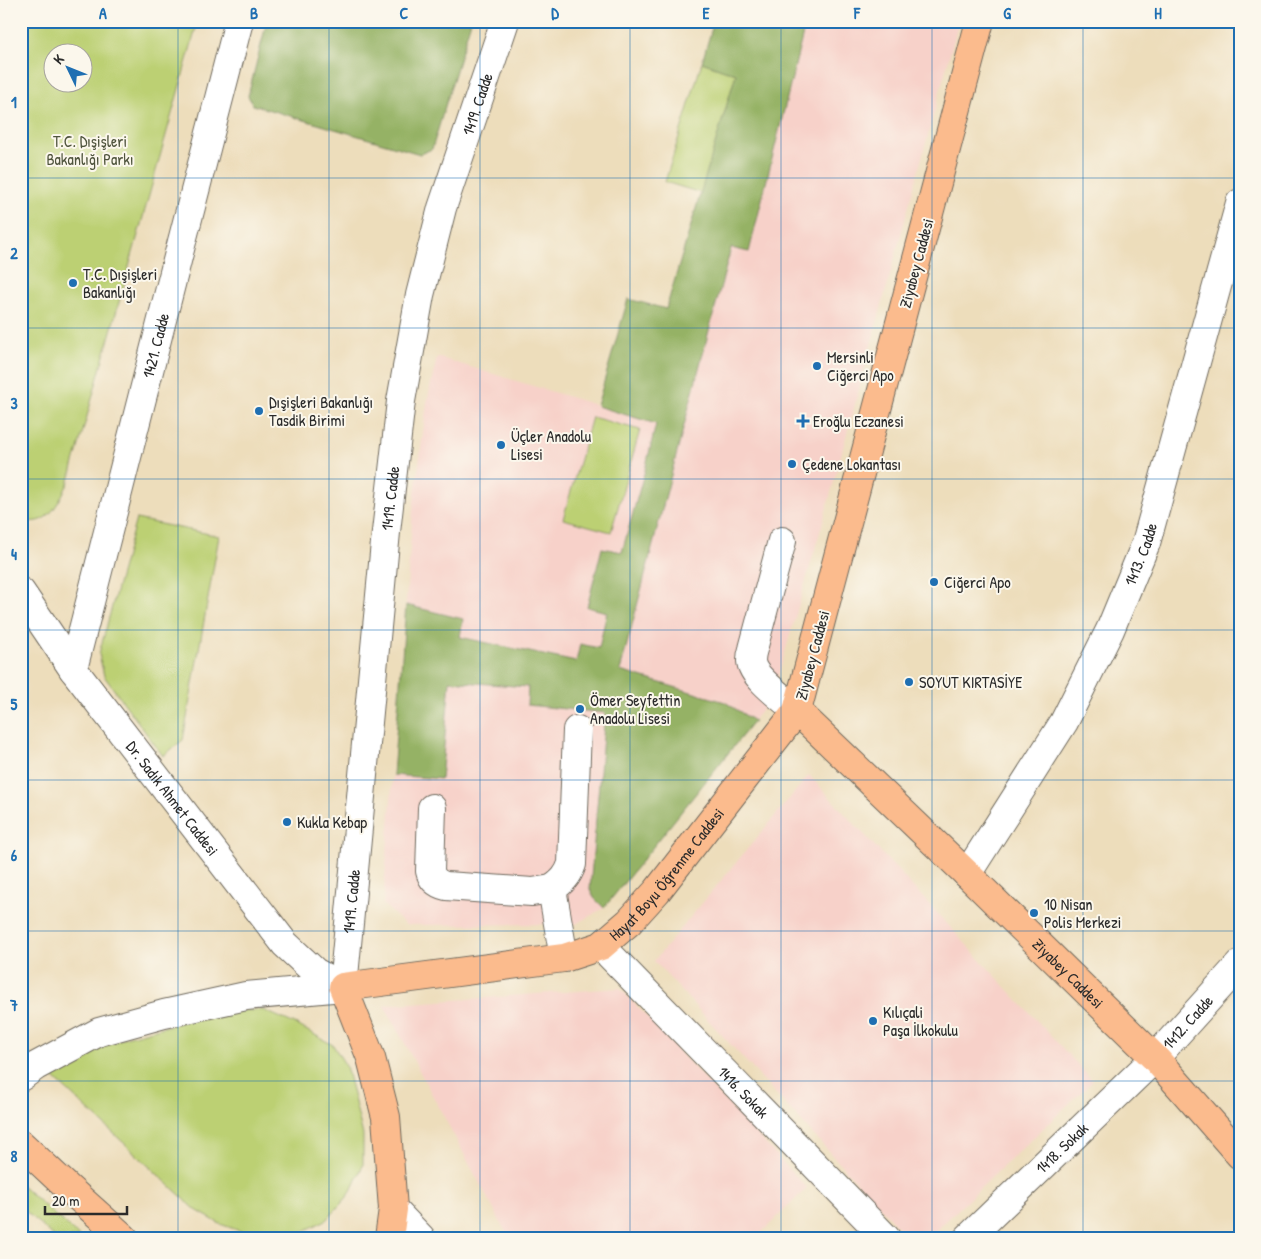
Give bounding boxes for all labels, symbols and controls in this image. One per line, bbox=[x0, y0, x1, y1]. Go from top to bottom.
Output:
text: A bbox=[99, 2, 107, 24]
text: B bbox=[250, 2, 258, 24]
text: C bbox=[400, 2, 409, 24]
text: D bbox=[551, 2, 559, 24]
text: E bbox=[702, 2, 710, 24]
text: F bbox=[853, 2, 861, 24]
text: G bbox=[1003, 2, 1011, 24]
text: H bbox=[1154, 2, 1162, 24]
north arrow bbox=[42, 42, 92, 92]
text: K bbox=[49, 49, 68, 68]
street label: 1419. Cadde bbox=[456, 69, 498, 138]
text: 1 bbox=[11, 91, 17, 113]
park label: T.C. Dışişleri Bakanlığı Parkı bbox=[46, 130, 134, 170]
street label: Ziyabey Caddesi bbox=[893, 216, 939, 310]
text: 2 bbox=[10, 242, 18, 264]
place label: T.C. Dışişleri Bakanlığı bbox=[83, 263, 157, 303]
marker: T.C. Dışişleri Bakanlığı bbox=[67, 277, 79, 289]
street label: 1421. Cadde bbox=[137, 310, 174, 380]
place label: Mersinli Ciğerci Apo bbox=[827, 346, 894, 386]
marker: Mersinli Ciğerci Apo bbox=[811, 360, 823, 372]
place label: Dışişleri Bakanlığı Tasdik Birimi bbox=[269, 391, 373, 431]
text: 3 bbox=[10, 392, 18, 414]
marker: Dışişleri Bakanlığı Tasdik Birimi bbox=[253, 405, 265, 417]
place label: Eroğlu Eczanesi bbox=[813, 410, 904, 432]
marker: Eroğlu Eczanesi bbox=[797, 415, 809, 427]
place label: Üçler Anadolu Lisesi bbox=[511, 425, 592, 465]
marker: Üçler Anadolu Lisesi bbox=[495, 439, 507, 451]
place label: Çedene Lokantası bbox=[802, 453, 901, 475]
marker: Çedene Lokantası bbox=[786, 458, 798, 470]
street label: 1419. Cadde bbox=[375, 464, 405, 532]
street label: 1413. Cadde bbox=[1119, 520, 1162, 589]
text: 4 bbox=[11, 543, 17, 565]
place label: Ciğerci Apo bbox=[944, 571, 1011, 593]
marker: Ciğerci Apo bbox=[928, 576, 940, 588]
street label: Ziyabey Caddesi bbox=[789, 608, 835, 702]
place label: SOYUT KIRTASİYE bbox=[919, 671, 1022, 693]
marker: SOYUT KIRTASİYE bbox=[903, 676, 915, 688]
place label: Ömer Seyfettin Anadolu Lisesi bbox=[590, 689, 680, 729]
text: 5 bbox=[11, 693, 18, 715]
marker: Ömer Seyfettin Anadolu Lisesi bbox=[574, 703, 586, 715]
street label: Dr. Sadık Ahmet Caddesi bbox=[121, 736, 224, 860]
street label: Hayat Boyu Öğrenme Caddesi bbox=[604, 803, 729, 946]
place label: Kukla Kebap bbox=[297, 811, 367, 833]
marker: Kukla Kebap bbox=[281, 816, 293, 828]
text: 6 bbox=[11, 844, 18, 866]
street label: 1419. Cadde bbox=[337, 868, 365, 935]
place label: 10 Nisan Polis Merkezi bbox=[1044, 893, 1121, 933]
marker: 10 Nisan Polis Merkezi bbox=[1028, 907, 1040, 919]
street label: Ziyabey Caddesi bbox=[1028, 933, 1109, 1013]
street label: 1412. Cadde bbox=[1157, 990, 1218, 1054]
text: 7 bbox=[9, 994, 18, 1016]
place label: Kılıçali Paşa İlkokulu bbox=[883, 1001, 958, 1041]
marker: Kılıçali Paşa İlkokulu bbox=[867, 1015, 879, 1027]
street label: 1416. Sokak bbox=[713, 1061, 774, 1123]
street label: 1418. Sokak bbox=[1031, 1117, 1093, 1178]
text: 8 bbox=[11, 1145, 18, 1167]
scale bar bbox=[45, 1184, 128, 1216]
text: 20 m bbox=[52, 1190, 79, 1211]

